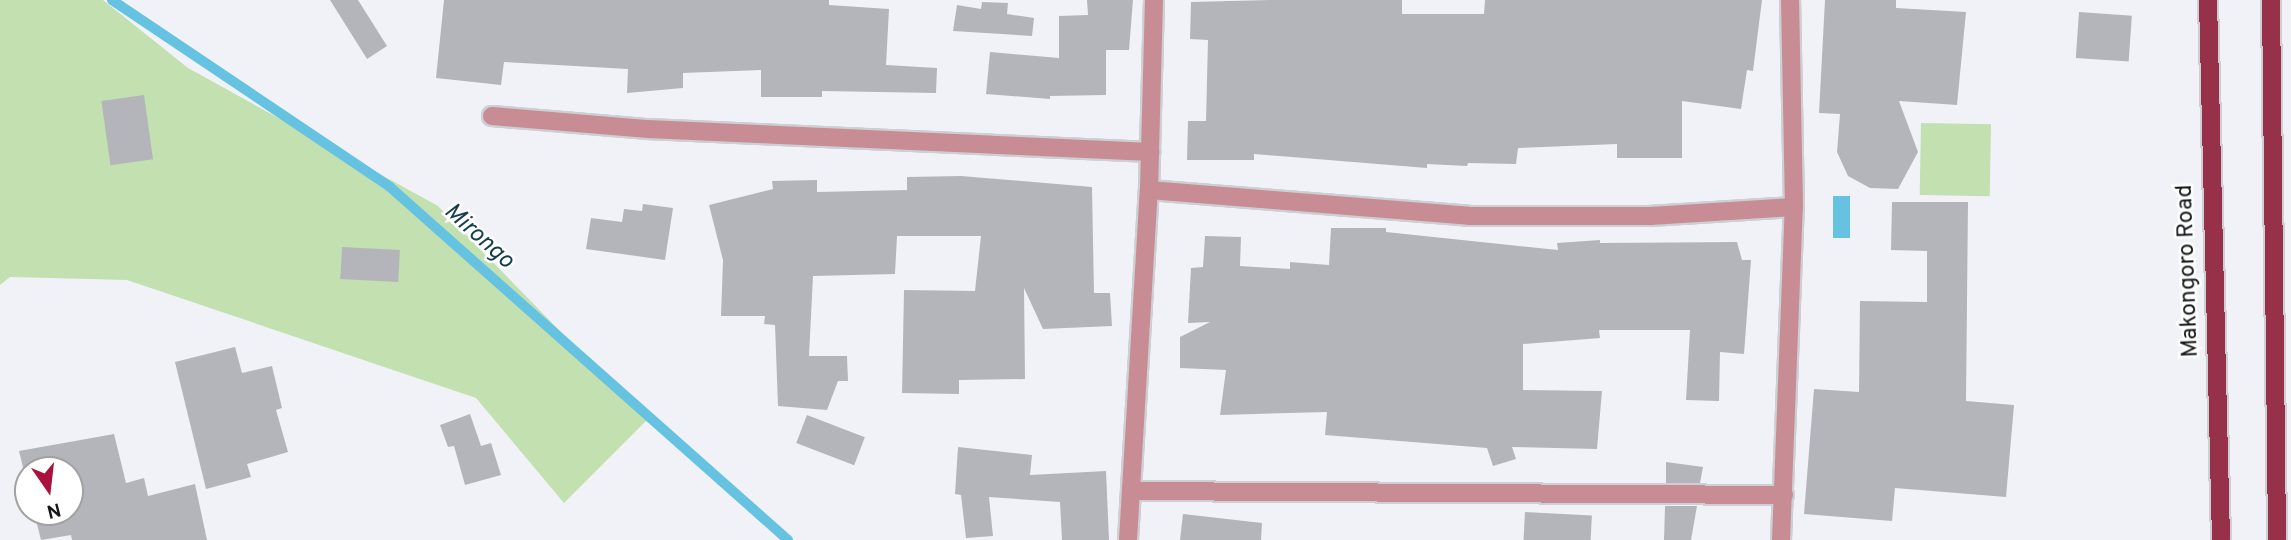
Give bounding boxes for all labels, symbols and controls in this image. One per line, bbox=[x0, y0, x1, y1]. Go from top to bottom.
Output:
street label: Makongoro Road bbox=[2172, 184, 2206, 358]
water label: Mirongo bbox=[437, 198, 519, 276]
north arrow bbox=[14, 456, 84, 526]
text: N bbox=[44, 496, 63, 523]

